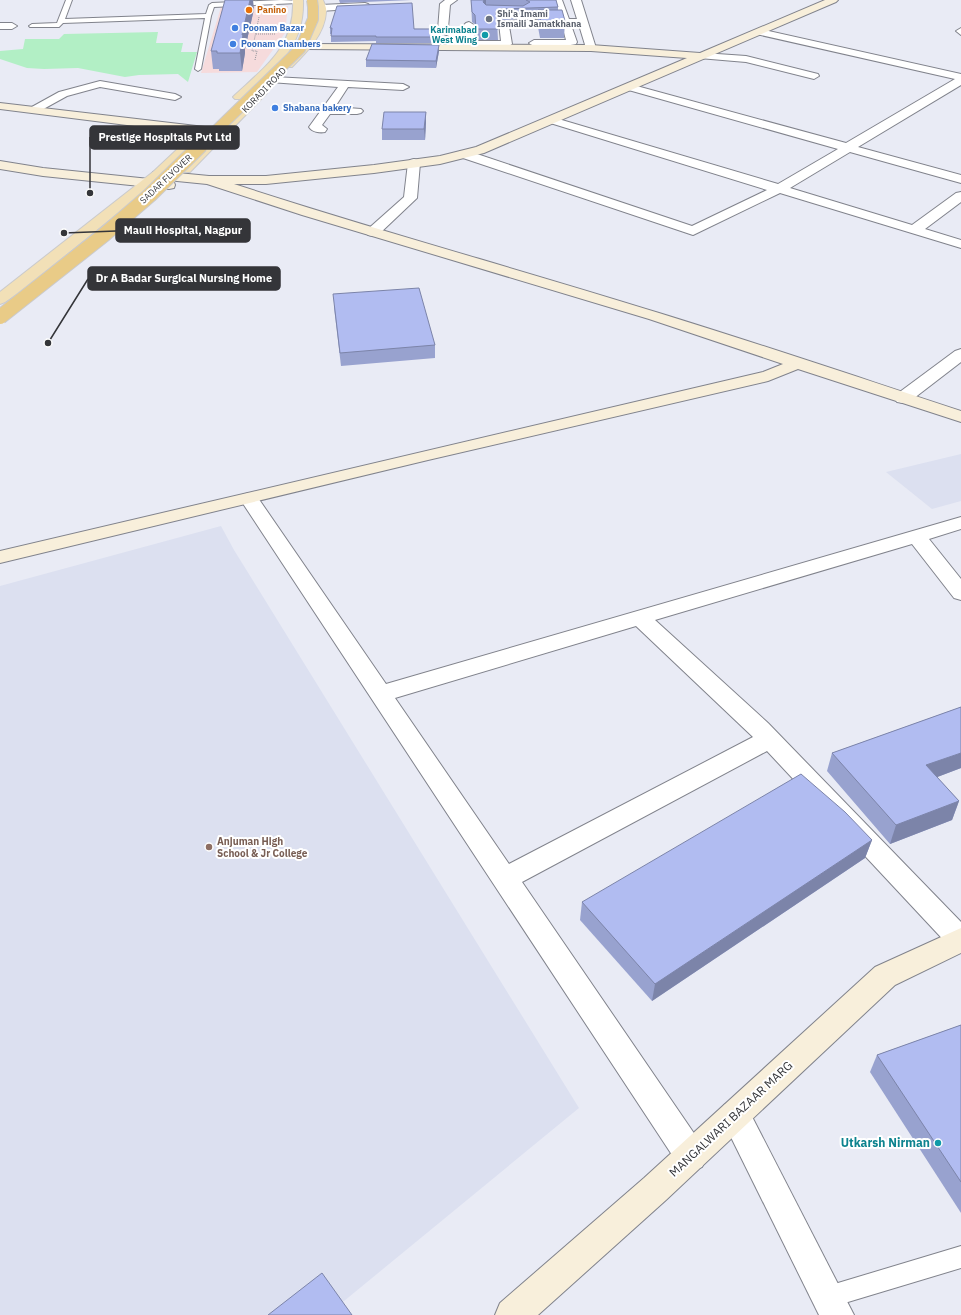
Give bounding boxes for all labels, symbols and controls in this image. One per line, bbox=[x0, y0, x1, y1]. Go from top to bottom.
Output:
place label: Panino bbox=[257, 4, 286, 15]
marker: Panino bbox=[244, 5, 254, 15]
place label: Shi'a Imami Ismaili Jamatkhana bbox=[497, 8, 581, 29]
marker: Shi'a Imami Ismaili Jamatkhana bbox=[484, 14, 494, 24]
place label: Poonam Bazar bbox=[243, 22, 304, 33]
marker: Poonam Bazar bbox=[230, 23, 240, 33]
place label: Karimabad West Wing bbox=[430, 24, 477, 45]
marker: Karimabad West Wing bbox=[480, 30, 490, 40]
place label: Poonam Chambers bbox=[241, 38, 321, 49]
marker: Poonam Chambers bbox=[228, 39, 238, 49]
street label: KORADI ROAD bbox=[239, 65, 288, 115]
place label: Shabana bakery bbox=[283, 102, 352, 113]
marker: Shabana bakery bbox=[270, 103, 280, 113]
callout: Prestige Hospitals Pvt Ltd bbox=[90, 126, 239, 149]
text: Prestige Hospitals Pvt Ltd bbox=[98, 130, 232, 144]
street label: SADAR FLYOVER bbox=[137, 152, 194, 206]
callout: Mauli Hospital, Nagpur bbox=[116, 219, 250, 242]
text: Mauli Hospital, Nagpur bbox=[124, 223, 243, 237]
callout: Dr A Badar Surgical Nursing Home bbox=[88, 267, 280, 290]
text: Dr A Badar Surgical Nursing Home bbox=[96, 271, 272, 285]
place label: Anjuman High School & Jr College bbox=[217, 835, 308, 860]
marker: Anjuman High School & Jr College bbox=[204, 842, 214, 852]
street label: MANGALWARI BAZAAR MARG bbox=[666, 1058, 795, 1180]
place label: Utkarsh Nirman bbox=[841, 1135, 930, 1150]
marker: Utkarsh Nirman bbox=[933, 1138, 943, 1148]

